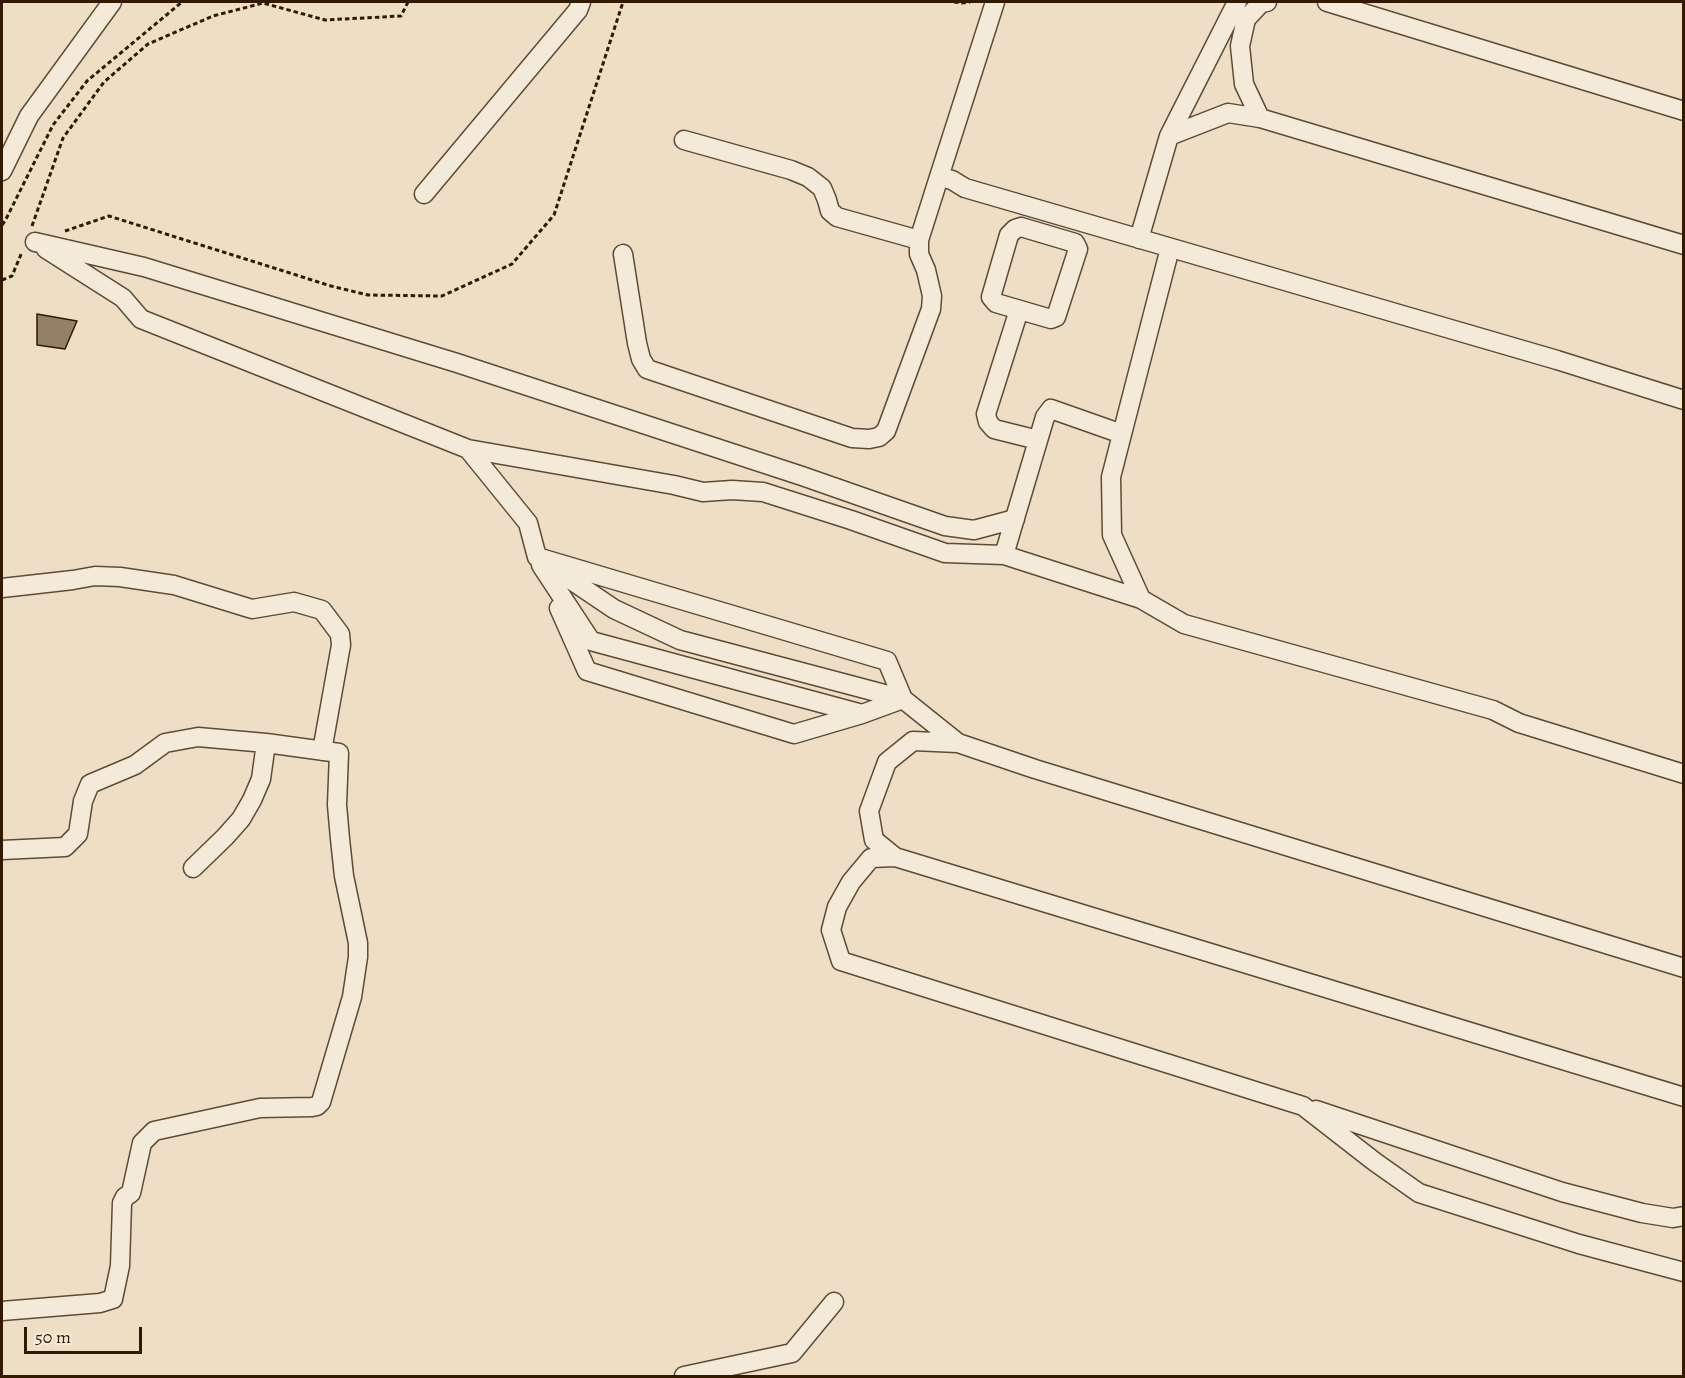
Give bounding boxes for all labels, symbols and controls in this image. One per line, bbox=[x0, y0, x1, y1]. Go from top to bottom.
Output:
scale bar bbox=[27, 1315, 146, 1353]
text: 50 m bbox=[35, 1325, 71, 1349]

